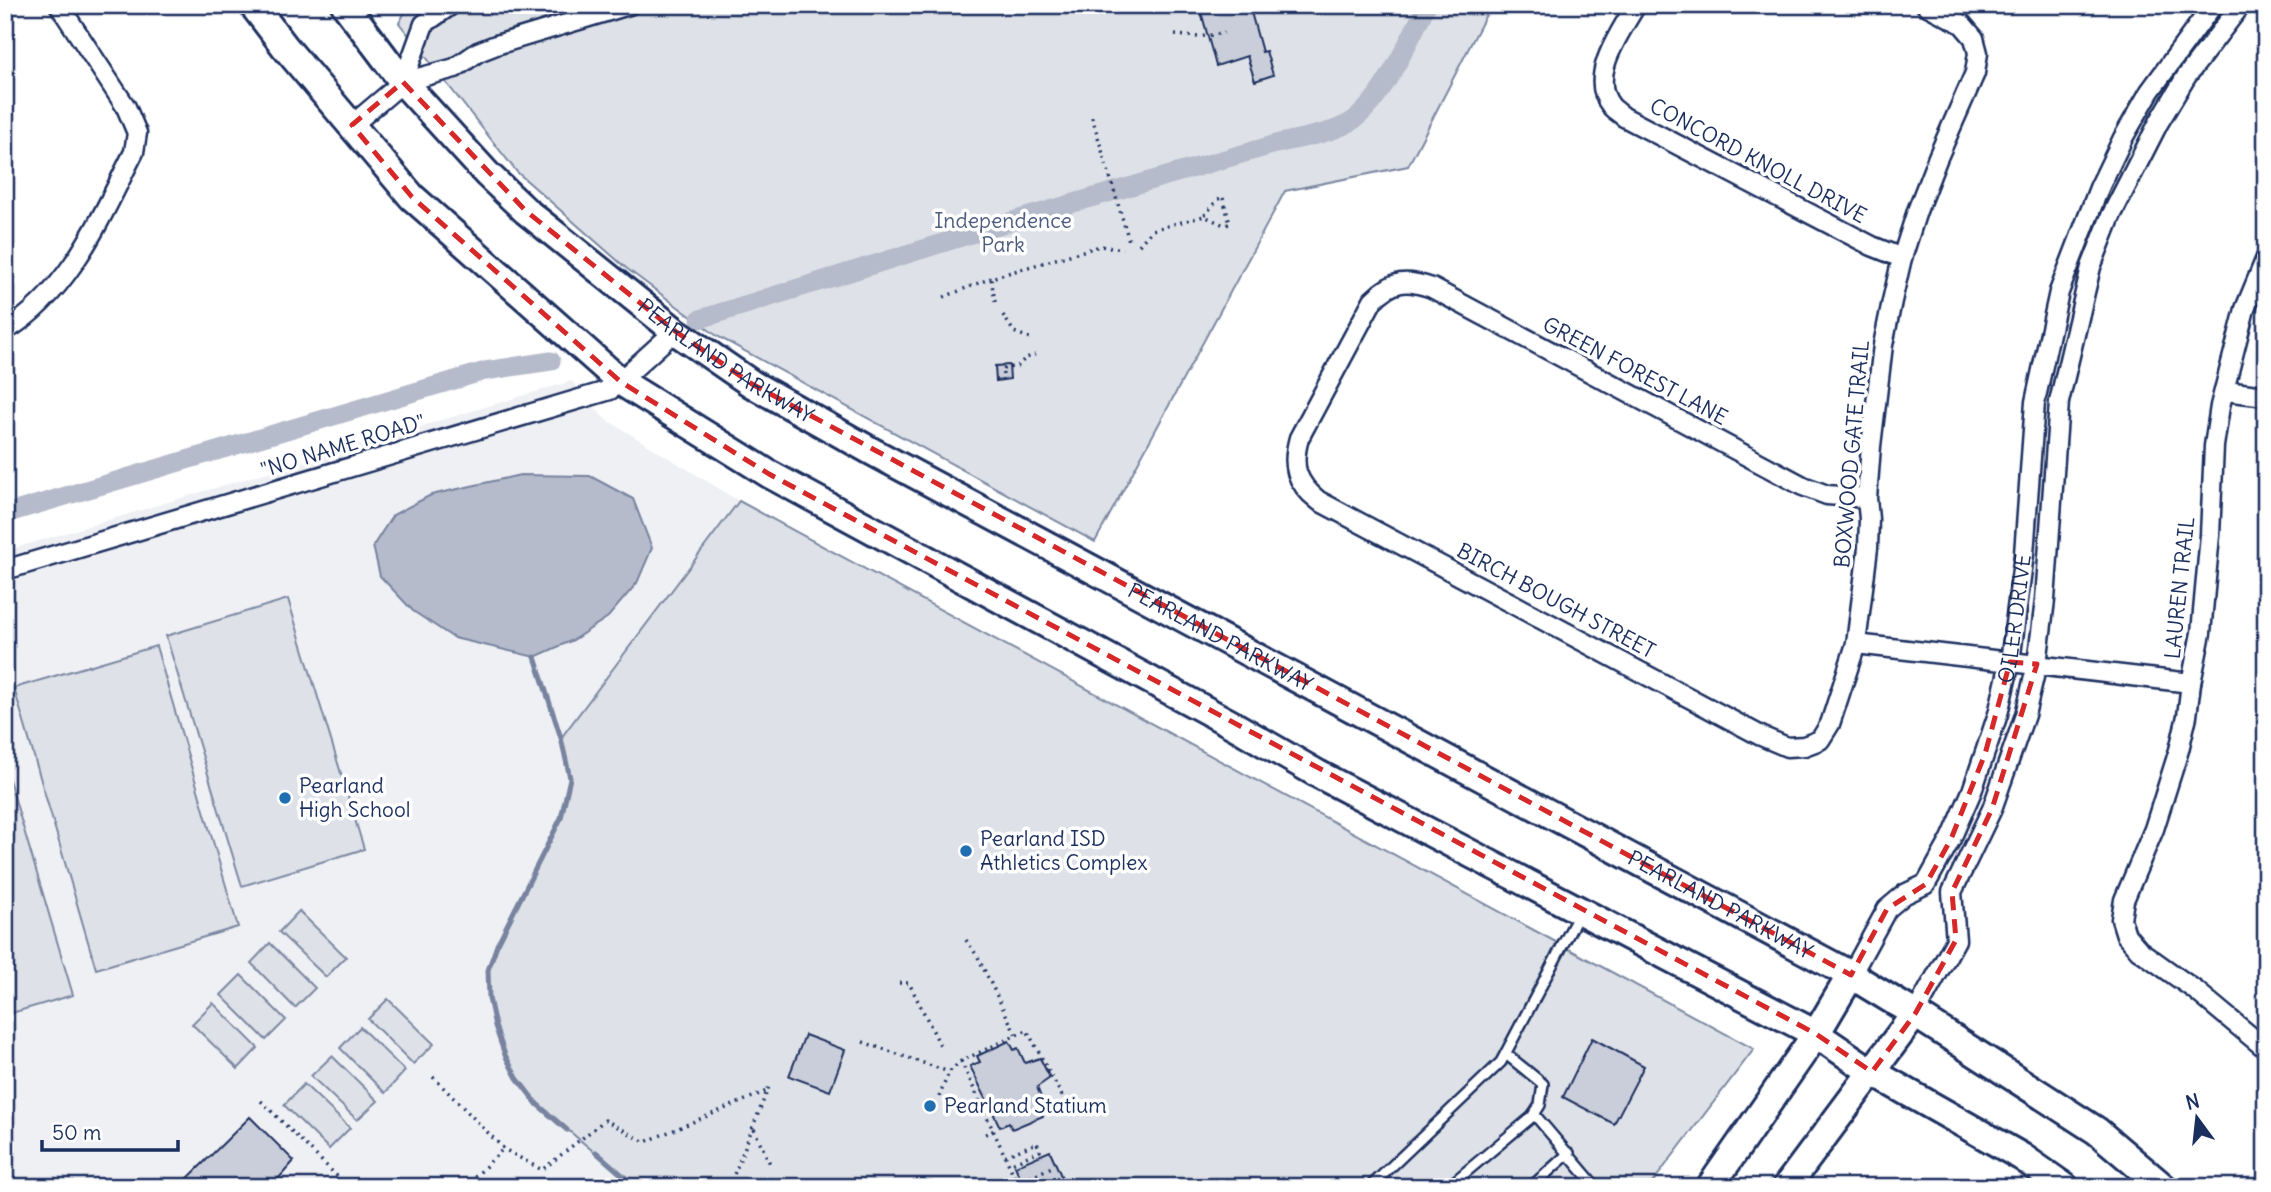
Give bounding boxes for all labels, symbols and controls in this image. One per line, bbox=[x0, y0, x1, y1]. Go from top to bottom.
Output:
street label: CONCORD KNOLL DRIVE bbox=[1645, 92, 1871, 229]
park label: Independence Park bbox=[934, 207, 1072, 258]
street label: PEARLAND PARKWAY bbox=[633, 293, 819, 429]
street label: GREEN FOREST LANE bbox=[1538, 310, 1732, 431]
street label: BOXWOOD GATE TRAIL bbox=[1828, 339, 1875, 569]
street label: "NO NAME ROAD" bbox=[257, 408, 428, 483]
street label: LAUREN TRAIL bbox=[2159, 515, 2200, 660]
street label: BIRCH BOUGH STREET bbox=[1452, 537, 1660, 664]
street label: OILER DRIVE bbox=[1992, 552, 2037, 686]
street label: PEARLAND PARKWAY bbox=[1123, 577, 1318, 698]
place label: Pearland High School bbox=[299, 772, 410, 823]
marker: Pearland High School bbox=[277, 790, 293, 806]
place label: Pearland ISD Athletics Complex bbox=[980, 825, 1148, 876]
marker: Pearland ISD Athletics Complex bbox=[958, 843, 974, 859]
street label: PEARLAND PARKWAY bbox=[1623, 844, 1818, 965]
north arrow bbox=[2162, 1084, 2232, 1154]
text: N bbox=[2183, 1088, 2202, 1115]
place label: Pearland Statium bbox=[944, 1092, 1107, 1119]
marker: Pearland Statium bbox=[922, 1098, 938, 1114]
scale bar bbox=[42, 1108, 178, 1152]
text: 50 m bbox=[52, 1119, 101, 1146]

